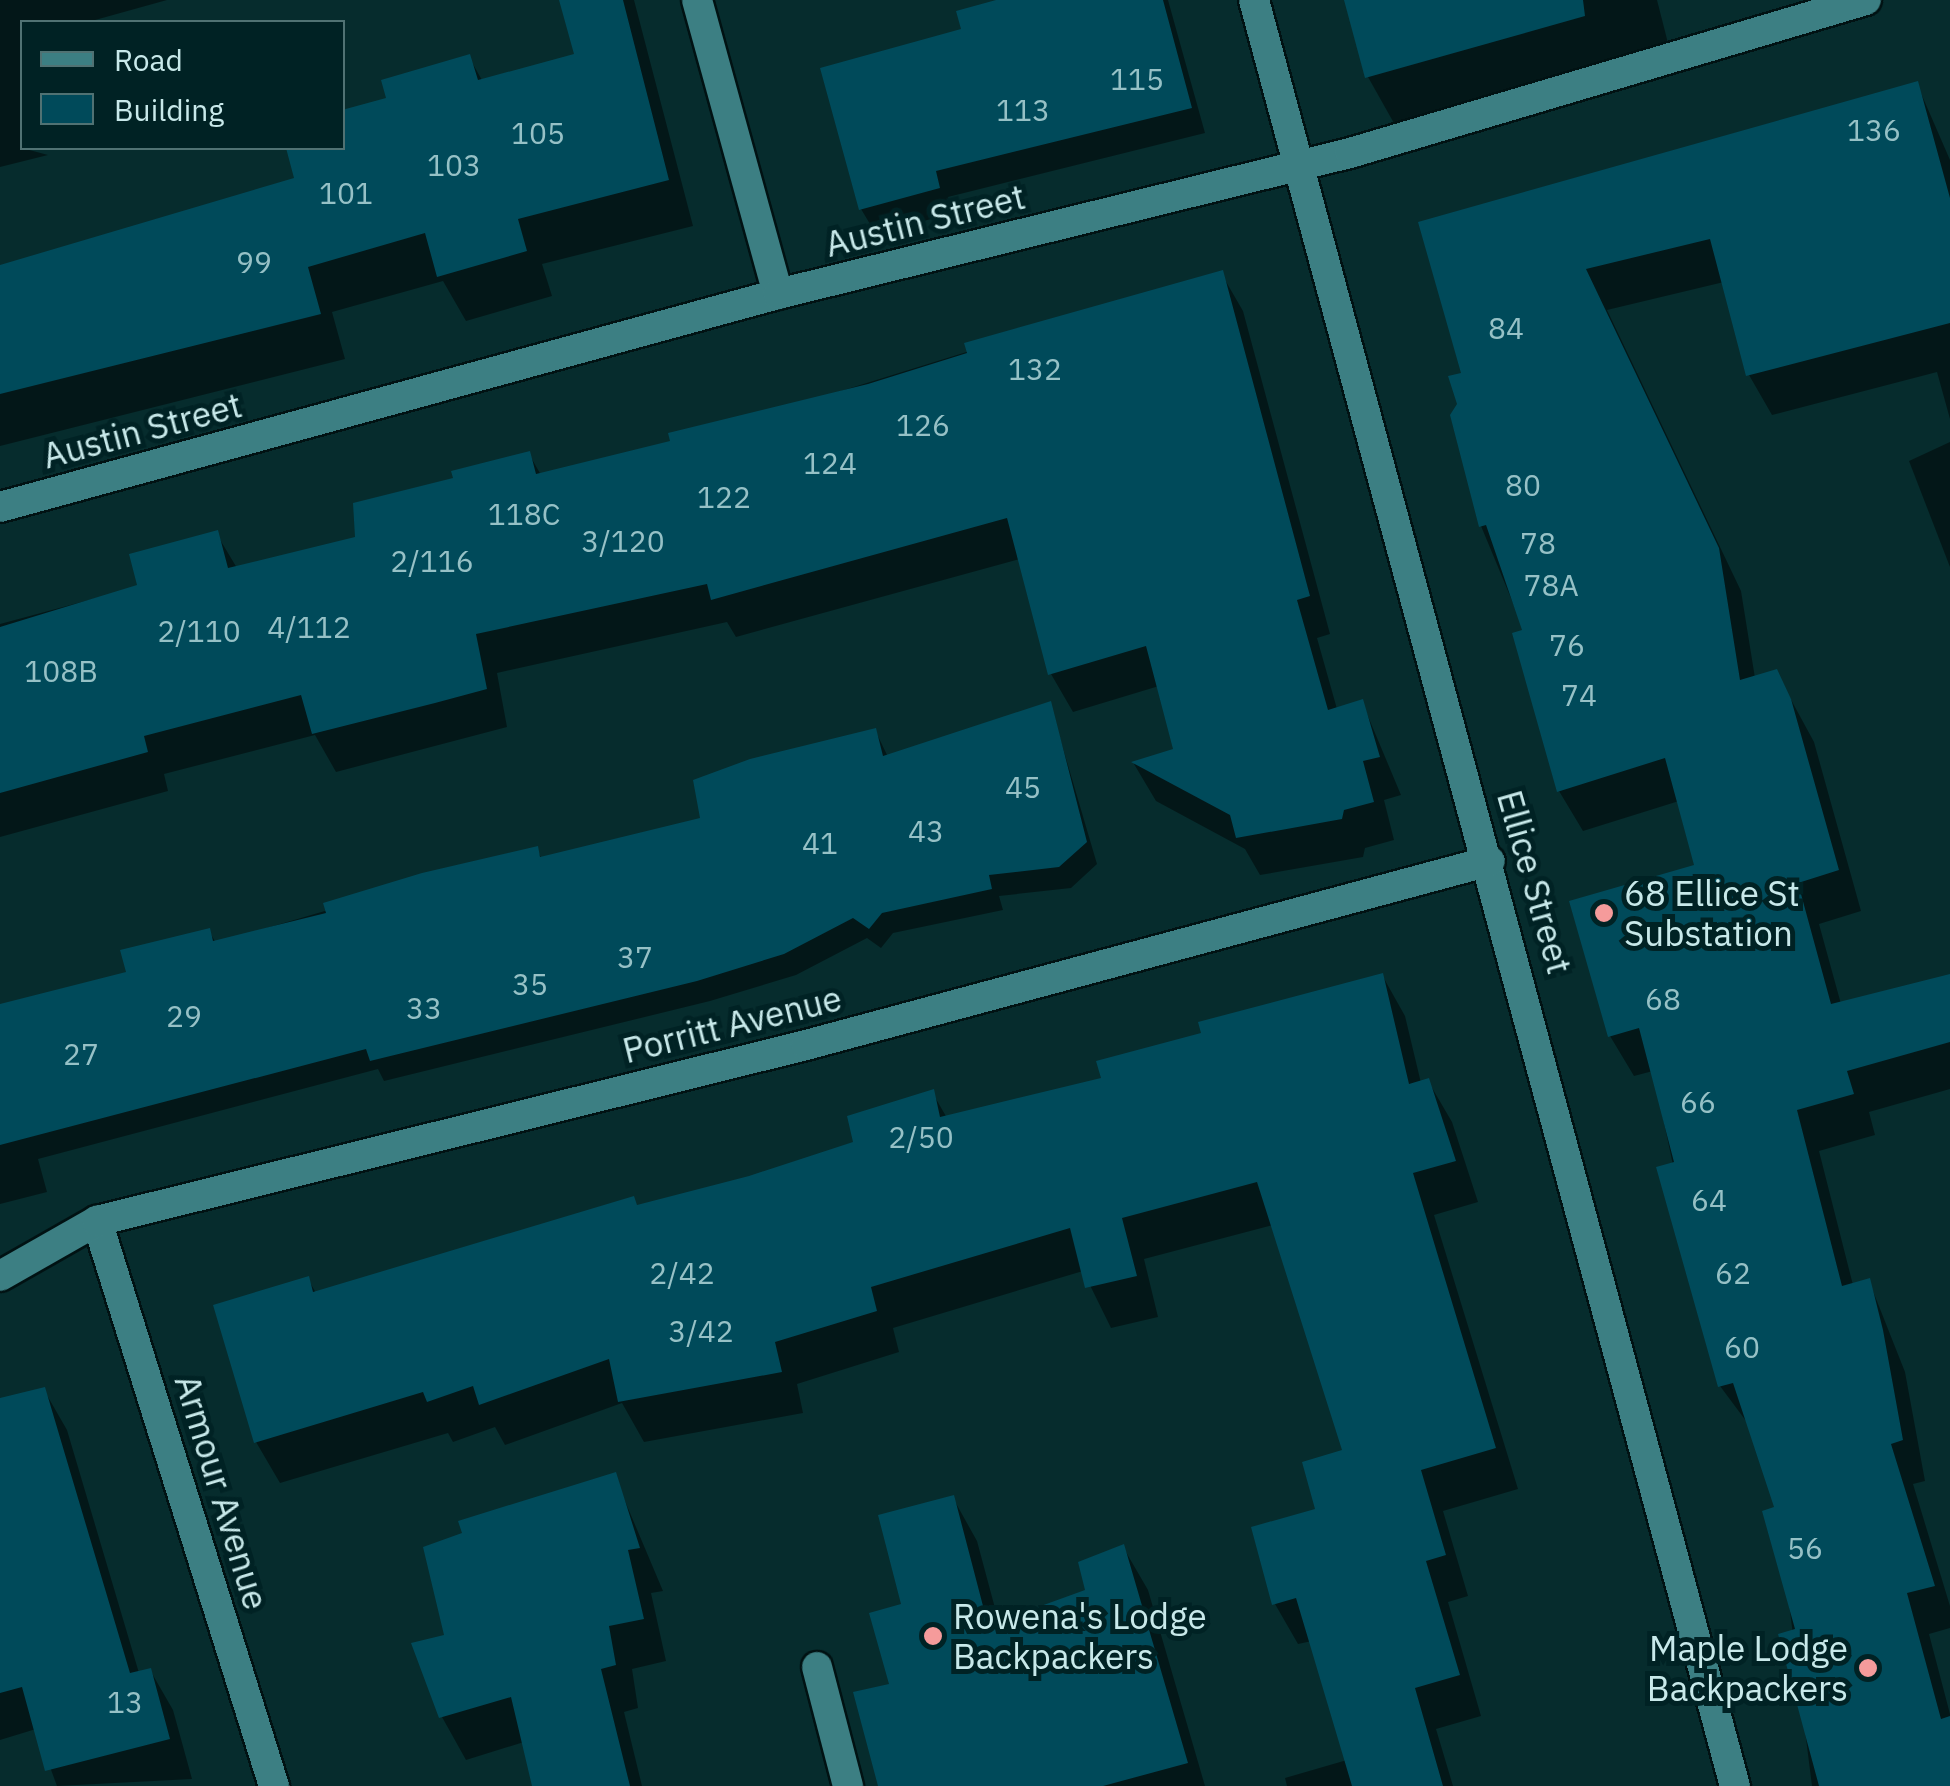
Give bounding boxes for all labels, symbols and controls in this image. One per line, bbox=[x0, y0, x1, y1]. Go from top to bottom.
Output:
legend bbox=[20, 20, 345, 150]
text: Road bbox=[114, 40, 183, 79]
house number: 115 bbox=[1110, 61, 1164, 97]
text: Building bbox=[114, 90, 224, 129]
house number: 113 bbox=[996, 92, 1050, 128]
house number: 136 bbox=[1847, 112, 1901, 148]
house number: 105 bbox=[511, 115, 565, 151]
house number: 103 bbox=[427, 147, 481, 183]
house number: 101 bbox=[319, 175, 373, 211]
street label: Austin Street bbox=[821, 175, 1029, 265]
house number: 99 bbox=[236, 244, 272, 280]
house number: 84 bbox=[1488, 310, 1524, 346]
house number: 132 bbox=[1008, 351, 1062, 387]
street label: Austin Street bbox=[38, 383, 246, 477]
house number: 126 bbox=[896, 407, 950, 443]
house number: 124 bbox=[803, 445, 857, 481]
house number: 80 bbox=[1505, 467, 1541, 503]
house number: 122 bbox=[697, 479, 751, 515]
house number: 118C bbox=[488, 496, 560, 532]
house number: 3/120 bbox=[581, 523, 665, 559]
house number: 78 bbox=[1520, 525, 1556, 561]
house number: 2/116 bbox=[390, 543, 474, 579]
house number: 78A bbox=[1523, 567, 1579, 603]
house number: 4/112 bbox=[267, 609, 351, 645]
house number: 2/110 bbox=[157, 613, 241, 649]
house number: 76 bbox=[1549, 627, 1585, 663]
house number: 108B bbox=[24, 653, 98, 689]
house number: 74 bbox=[1561, 677, 1597, 713]
house number: 45 bbox=[1005, 769, 1041, 805]
street label: Ellice Street bbox=[1489, 785, 1581, 979]
house number: 43 bbox=[908, 813, 944, 849]
house number: 41 bbox=[802, 825, 838, 861]
place label: 68 Ellice St Substation bbox=[1624, 872, 1800, 954]
marker: 68 Ellice St Substation bbox=[1593, 902, 1615, 924]
house number: 37 bbox=[617, 939, 653, 975]
house number: 35 bbox=[512, 966, 548, 1002]
street label: Porritt Avenue bbox=[618, 977, 846, 1071]
house number: 68 bbox=[1645, 981, 1681, 1017]
house number: 33 bbox=[406, 990, 442, 1026]
house number: 29 bbox=[166, 998, 202, 1034]
house number: 27 bbox=[63, 1036, 99, 1072]
house number: 66 bbox=[1680, 1084, 1716, 1120]
house number: 2/50 bbox=[888, 1119, 954, 1155]
house number: 64 bbox=[1691, 1182, 1727, 1218]
house number: 2/42 bbox=[649, 1255, 715, 1291]
house number: 62 bbox=[1715, 1255, 1751, 1291]
house number: 3/42 bbox=[668, 1313, 734, 1349]
house number: 60 bbox=[1724, 1329, 1760, 1365]
street label: Armour Avenue bbox=[166, 1370, 278, 1614]
house number: 56 bbox=[1787, 1530, 1823, 1566]
place label: Rowena's Lodge Backpackers bbox=[953, 1595, 1207, 1677]
marker: Rowena's Lodge Backpackers bbox=[922, 1625, 944, 1647]
place label: Maple Lodge Backpackers bbox=[1647, 1627, 1848, 1709]
marker: Maple Lodge Backpackers bbox=[1857, 1657, 1879, 1679]
house number: 13 bbox=[107, 1684, 143, 1720]

